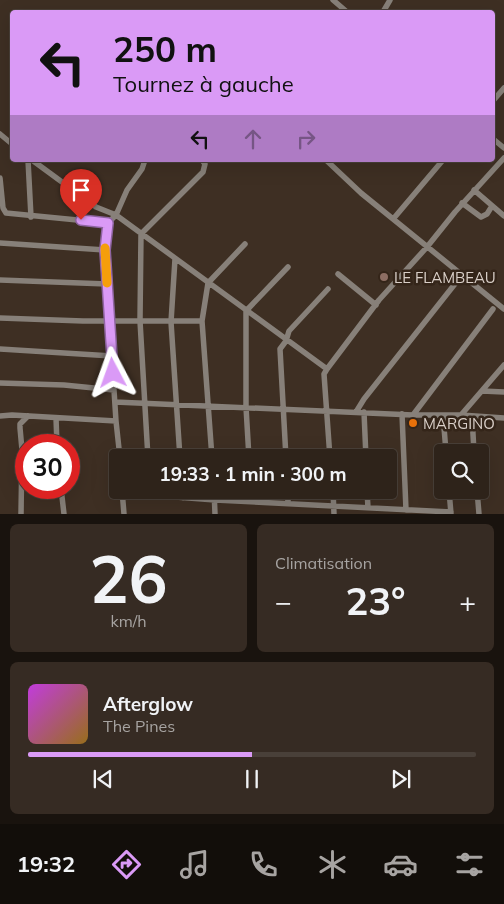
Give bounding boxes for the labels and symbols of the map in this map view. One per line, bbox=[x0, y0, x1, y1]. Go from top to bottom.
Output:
pin bbox=[60, 169, 102, 220]
place label: LE FLAMBEAU bbox=[394, 268, 496, 287]
marker: LE FLAMBEAU bbox=[378, 271, 390, 283]
position arrow bbox=[86, 346, 138, 398]
place label: MARGINO bbox=[423, 414, 495, 433]
marker: MARGINO bbox=[407, 417, 419, 429]
speed limit sign: 30 bbox=[15, 434, 80, 499]

